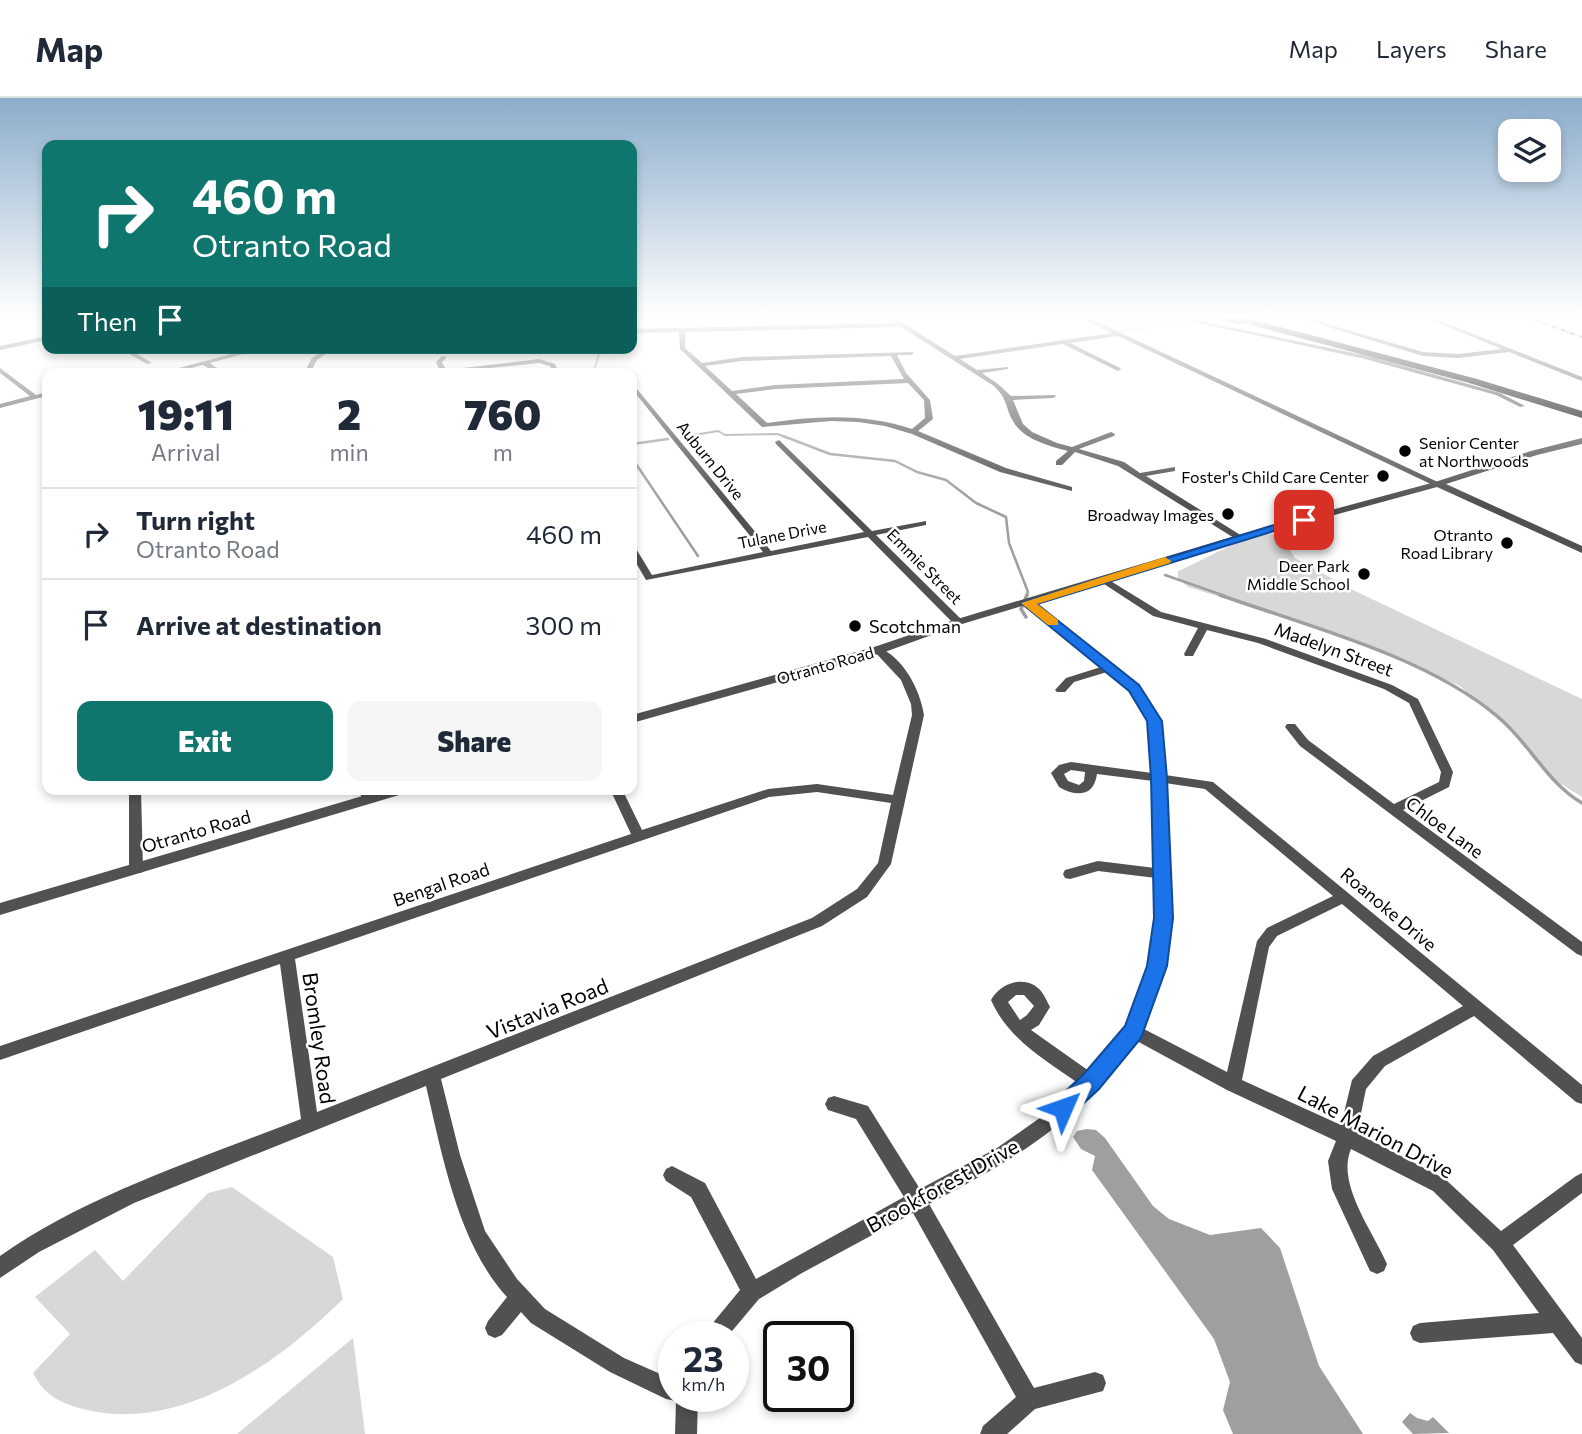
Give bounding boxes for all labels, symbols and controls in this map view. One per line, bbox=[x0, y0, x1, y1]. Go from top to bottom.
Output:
text: Map bbox=[35, 28, 103, 69]
text: Map bbox=[1289, 34, 1338, 63]
text: Layers bbox=[1376, 34, 1447, 63]
text: Share bbox=[1485, 34, 1547, 63]
map controls bbox=[1498, 119, 1561, 182]
button: layers bbox=[1498, 119, 1561, 182]
text: 460 m bbox=[192, 164, 337, 224]
icon: right bbox=[77, 168, 168, 259]
text: Otranto Road bbox=[192, 224, 392, 264]
icon: arrive bbox=[151, 301, 189, 339]
text: Then bbox=[77, 305, 137, 336]
text: 19:11 bbox=[137, 387, 234, 439]
text: 2 bbox=[337, 387, 361, 439]
text: 760 bbox=[464, 387, 542, 439]
street label: Auburn Drive bbox=[674, 417, 748, 503]
place label: Senior Center at Northwoods bbox=[1419, 433, 1529, 470]
text: Arrival bbox=[151, 438, 221, 466]
text: min bbox=[329, 438, 369, 466]
text: m bbox=[493, 438, 513, 466]
marker: Senior Center at Northwoods bbox=[1397, 443, 1413, 459]
place label: Foster's Child Care Center bbox=[1181, 467, 1370, 486]
marker: Foster's Child Care Center bbox=[1375, 468, 1391, 484]
pin bbox=[1274, 490, 1334, 550]
icon: arrive bbox=[1285, 501, 1323, 539]
text: Turn right bbox=[136, 504, 255, 535]
place label: Broadway Images bbox=[1087, 505, 1214, 524]
marker: Broadway Images bbox=[1220, 506, 1236, 522]
icon: right bbox=[77, 515, 115, 553]
street label: Tulane Drive bbox=[736, 516, 828, 552]
text: 460 m bbox=[526, 518, 602, 549]
street label: Emmie Street bbox=[884, 525, 967, 608]
place label: Otranto Road Library bbox=[1401, 525, 1493, 562]
text: Otranto Road bbox=[136, 535, 280, 563]
marker: Otranto Road Library bbox=[1499, 535, 1515, 551]
place label: Deer Park Middle School bbox=[1247, 556, 1350, 593]
marker: Deer Park Middle School bbox=[1356, 566, 1372, 582]
icon: arrive bbox=[77, 606, 115, 644]
text: Arrive at destination bbox=[136, 609, 382, 640]
text: 300 m bbox=[526, 609, 602, 640]
place label: Scotchman bbox=[869, 615, 961, 637]
street label: Madelyn Street bbox=[1272, 617, 1396, 681]
marker: Scotchman bbox=[847, 618, 863, 634]
street label: Otranto Road bbox=[774, 642, 876, 688]
button: Exit bbox=[77, 701, 333, 781]
button: Share bbox=[347, 701, 602, 781]
street label: Chloe Lane bbox=[1402, 792, 1488, 862]
street label: Otranto Road bbox=[139, 805, 253, 857]
street label: Bengal Road bbox=[390, 857, 492, 911]
street label: Roanoke Drive bbox=[1337, 862, 1441, 956]
street label: Bromley Road bbox=[298, 971, 342, 1105]
street label: Vistavia Road bbox=[483, 972, 611, 1044]
position arrow bbox=[1026, 1071, 1100, 1145]
street label: Lake Marion Drive bbox=[1294, 1079, 1458, 1183]
street label: Brookforest Drive bbox=[861, 1133, 1023, 1237]
speed limit sign: 30 bbox=[763, 1321, 854, 1412]
text: 23 bbox=[683, 1336, 724, 1379]
text: km/h bbox=[682, 1373, 725, 1395]

